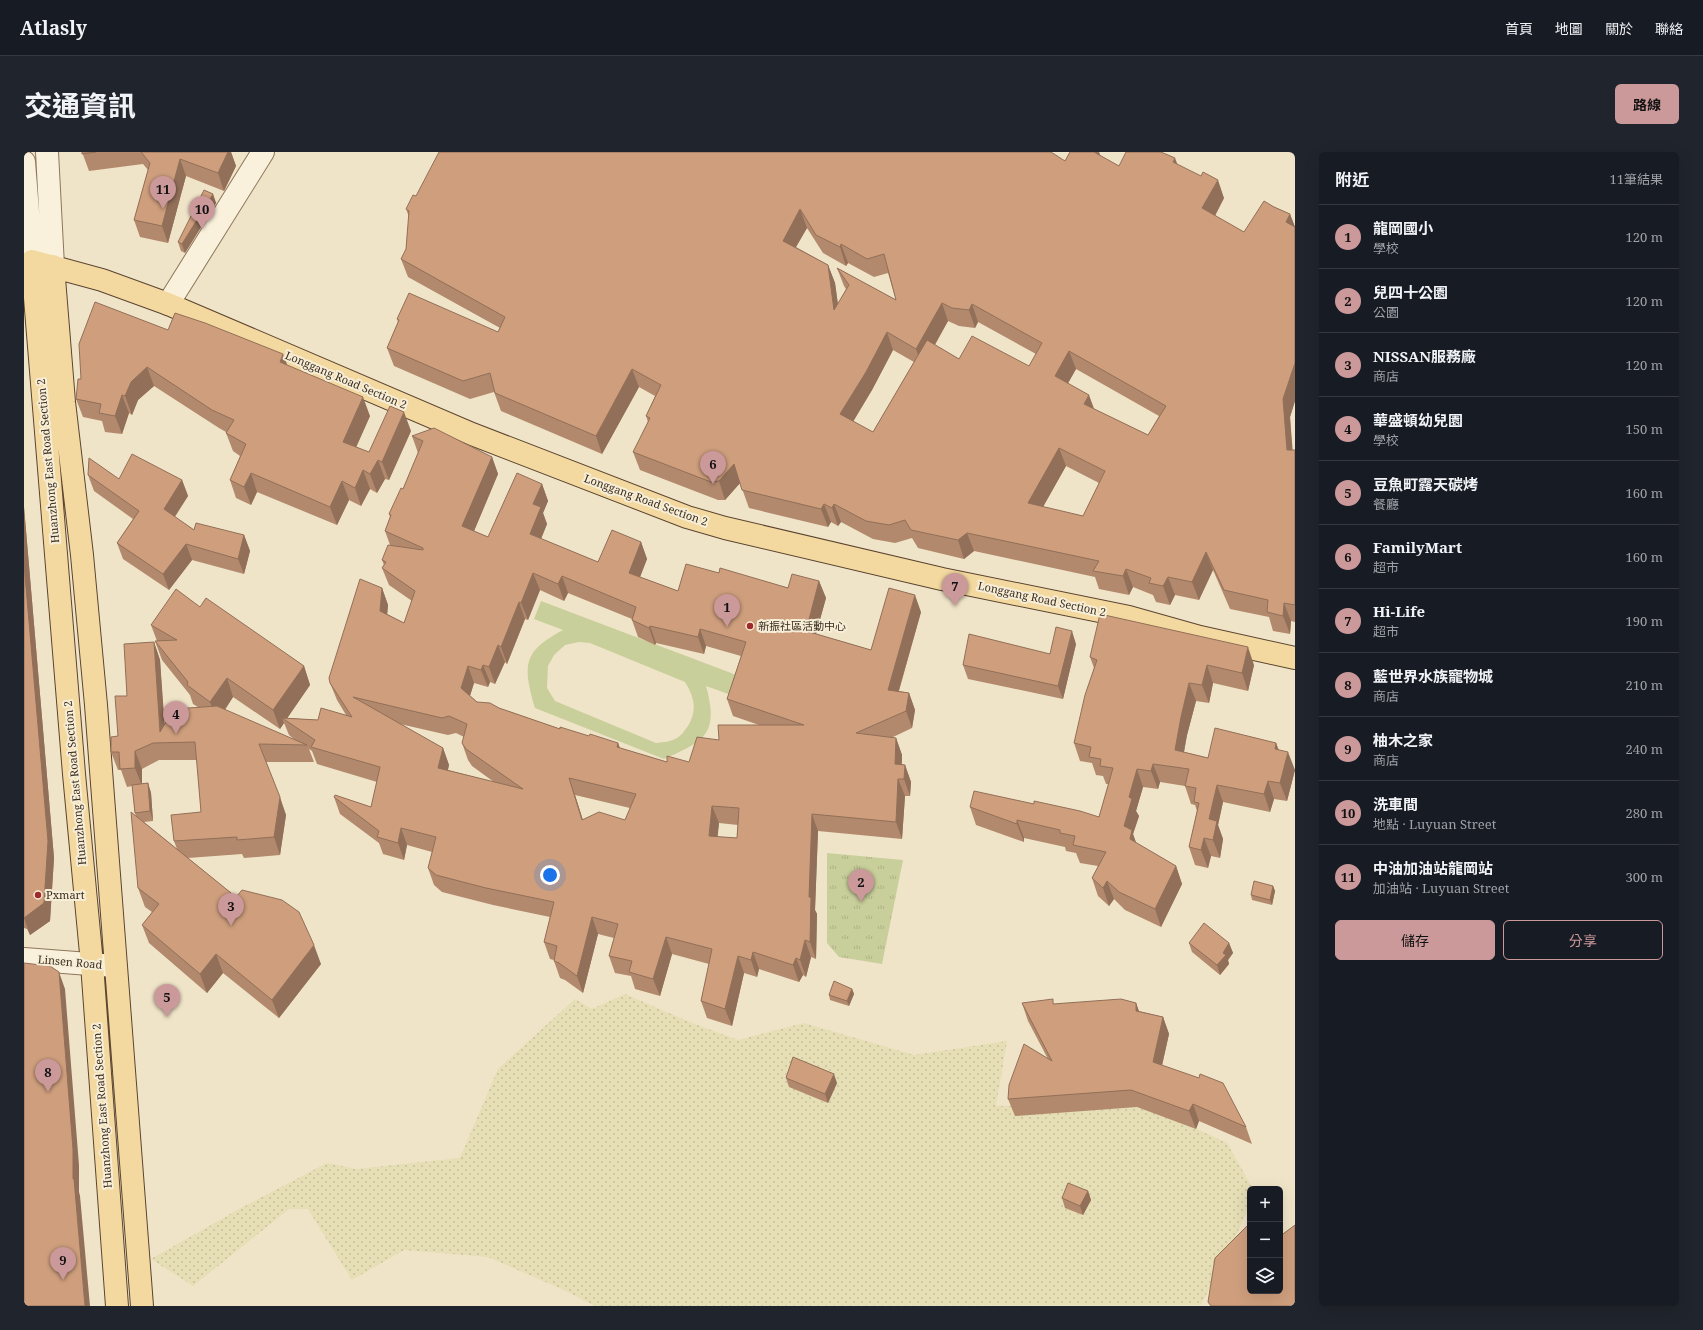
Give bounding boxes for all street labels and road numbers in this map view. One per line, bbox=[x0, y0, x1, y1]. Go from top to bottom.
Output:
street label: Longgang Road Section 2 bbox=[283, 347, 409, 412]
street label: Huanzhong East Road Section 2 bbox=[33, 378, 62, 544]
street label: Longgang Road Section 2 bbox=[582, 470, 710, 529]
street label: Longgang Road Section 2 bbox=[977, 578, 1108, 619]
street label: Huanzhong East Road Section 2 bbox=[60, 700, 89, 866]
street label: Linsen Road bbox=[37, 951, 103, 972]
street label: Huanzhong East Road Section 2 bbox=[88, 1023, 115, 1189]

